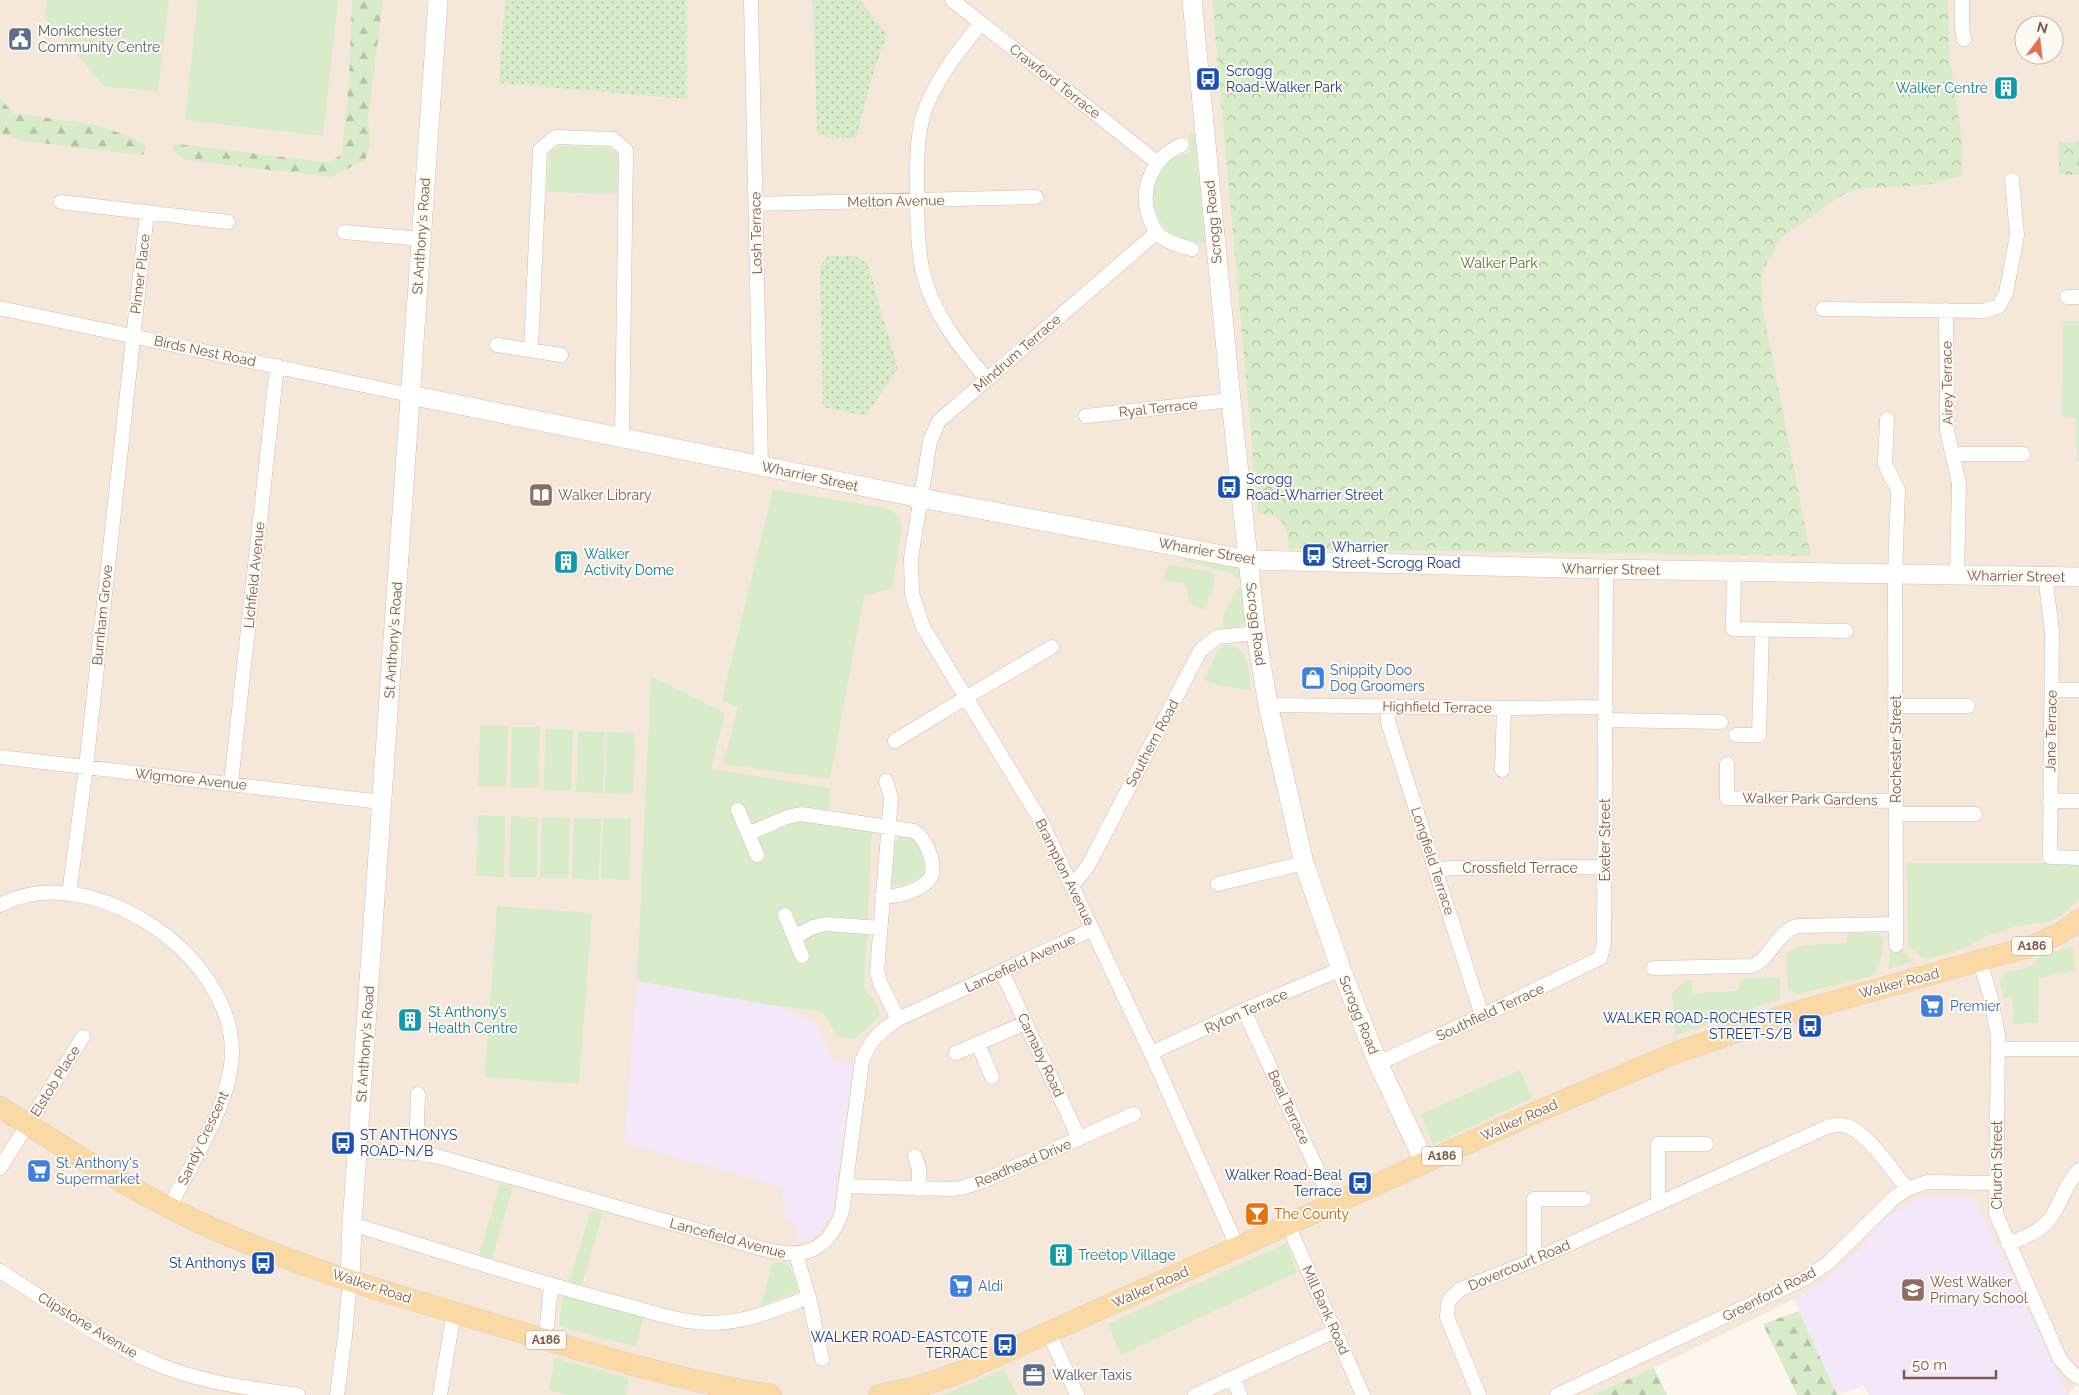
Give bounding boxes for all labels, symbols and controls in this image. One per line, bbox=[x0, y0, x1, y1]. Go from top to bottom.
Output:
north arrow bbox=[2014, 15, 2064, 65]
text: N bbox=[2035, 18, 2050, 37]
place label: Monkchester Community Centre bbox=[38, 23, 160, 55]
public building icon: Monkchester Community Centre bbox=[7, 26, 33, 52]
street label: Crawford Terrace bbox=[1006, 41, 1104, 121]
place label: Scrogg Road-Walker Park bbox=[1226, 63, 1343, 95]
bus stop icon: Scrogg Road-Walker Park bbox=[1195, 66, 1221, 92]
building icon: Walker Centre bbox=[1993, 75, 2019, 101]
place label: Walker Centre bbox=[1896, 80, 1988, 96]
street label: St Anthony's Road bbox=[409, 177, 433, 295]
street label: Scrogg Road bbox=[1201, 180, 1225, 264]
street label: Losh Terrace bbox=[747, 191, 765, 275]
street label: Melton Avenue bbox=[847, 192, 945, 210]
street label: Pinner Place bbox=[127, 233, 153, 315]
park label: Walker Park bbox=[1460, 255, 1538, 271]
street label: Mindrum Terrace bbox=[970, 311, 1064, 395]
street label: Birds Nest Road bbox=[153, 332, 257, 370]
street label: Airey Terrace bbox=[1938, 341, 1956, 425]
street label: Ryal Terrace bbox=[1118, 396, 1198, 420]
street label: Wharrier Street bbox=[760, 458, 860, 494]
place label: Scrogg Road-Wharrier Street bbox=[1246, 471, 1384, 503]
bus stop icon: Scrogg Road-Wharrier Street bbox=[1216, 474, 1242, 500]
library icon: Walker Library bbox=[528, 482, 554, 508]
place label: Walker Library bbox=[558, 487, 652, 503]
street label: Lichfield Avenue bbox=[240, 521, 268, 629]
street label: Wharrier Street bbox=[1157, 535, 1257, 567]
place label: Wharrier Street-Scrogg Road bbox=[1332, 539, 1460, 571]
bus stop icon: Wharrier Street-Scrogg Road bbox=[1301, 542, 1327, 568]
place label: Walker Activity Dome bbox=[584, 546, 674, 578]
building icon: Walker Activity Dome bbox=[553, 549, 579, 575]
street label: Wharrier Street bbox=[1562, 560, 1661, 578]
street label: Burnham Grove bbox=[89, 564, 115, 666]
street label: Wharrier Street bbox=[1967, 567, 2066, 585]
street label: St Anthony's Road bbox=[381, 581, 405, 699]
street label: Scrogg Road bbox=[1243, 582, 1269, 666]
place label: Snippity Doo Dog Groomers bbox=[1330, 662, 1425, 694]
shop icon: Snippity Doo Dog Groomers bbox=[1300, 665, 1326, 691]
street label: Jane Terrace bbox=[2042, 690, 2060, 772]
street label: Rochester Street bbox=[1888, 695, 1904, 803]
street label: Southern Road bbox=[1122, 697, 1182, 789]
street label: Highfield Terrace bbox=[1382, 698, 1492, 716]
street label: Wigmore Avenue bbox=[134, 765, 248, 793]
street label: Walker Park Gardens bbox=[1742, 790, 1878, 808]
street label: Exeter Street bbox=[1597, 798, 1613, 882]
street label: Longfield Terrace bbox=[1408, 805, 1458, 917]
street label: Brampton Avenue bbox=[1032, 816, 1098, 928]
street label: Crossfield Terrace bbox=[1462, 860, 1578, 876]
street label: Lancefield Avenue bbox=[962, 930, 1078, 996]
road number: A186 bbox=[2012, 936, 2052, 956]
street label: Walker Road bbox=[1857, 965, 1941, 1001]
street label: Scrogg Road bbox=[1336, 973, 1382, 1057]
street label: Southfield Terrace bbox=[1433, 980, 1547, 1044]
street label: St Anthony's Road bbox=[353, 985, 377, 1103]
street label: Ryton Terrace bbox=[1202, 986, 1290, 1036]
supermarket icon: Premier bbox=[1919, 993, 1945, 1019]
place label: Premier bbox=[1950, 998, 2001, 1014]
place label: St Anthony’s Health Centre bbox=[428, 1004, 518, 1036]
building icon: St Anthony’s Health Centre bbox=[397, 1007, 423, 1033]
place label: WALKER ROAD-ROCHESTER STREET-S/B bbox=[1603, 1010, 1792, 1042]
street label: Carnaby Road bbox=[1015, 1011, 1067, 1099]
bus stop icon: WALKER ROAD-ROCHESTER STREET-S/B bbox=[1797, 1013, 1823, 1039]
street label: Elstob Place bbox=[27, 1043, 83, 1119]
street label: Beal Terrace bbox=[1265, 1067, 1313, 1147]
street label: Sandy Crescent bbox=[174, 1088, 232, 1187]
street label: Walker Road bbox=[1478, 1096, 1560, 1144]
street label: Church Street bbox=[1989, 1120, 2005, 1210]
place label: ST ANTHONYS ROAD-N/B bbox=[360, 1127, 458, 1159]
bus stop icon: ST ANTHONYS ROAD-N/B bbox=[330, 1130, 356, 1156]
street label: Readhead Drive bbox=[972, 1135, 1074, 1191]
road number: A186 bbox=[1422, 1146, 1462, 1166]
place label: St. Anthony's Supermarket bbox=[56, 1155, 140, 1187]
supermarket icon: St. Anthony's Supermarket bbox=[26, 1158, 52, 1184]
place label: Walker Road-Beal Terrace bbox=[1225, 1167, 1342, 1199]
bus stop icon: Walker Road-Beal Terrace bbox=[1347, 1170, 1373, 1196]
bar icon: The County bbox=[1244, 1201, 1270, 1227]
place label: The County bbox=[1274, 1206, 1350, 1222]
street label: Lancefield Avenue bbox=[668, 1215, 788, 1261]
street label: Dovercourt Road bbox=[1466, 1236, 1572, 1294]
building icon: Treetop Village bbox=[1048, 1242, 1074, 1268]
place label: Treetop Village bbox=[1078, 1247, 1176, 1263]
bus stop icon: St Anthonys bbox=[250, 1250, 276, 1276]
place label: St Anthonys bbox=[169, 1255, 246, 1271]
street label: Walker Road bbox=[1109, 1263, 1191, 1311]
street label: Mill Bank Road bbox=[1299, 1263, 1353, 1357]
street label: Greenford Road bbox=[1720, 1264, 1818, 1324]
street label: Walker Road bbox=[330, 1266, 414, 1306]
supermarket icon: Aldi bbox=[948, 1273, 974, 1299]
place label: West Walker Primary School bbox=[1930, 1274, 2028, 1306]
school or university icon: West Walker Primary School bbox=[1900, 1277, 1926, 1303]
place label: Aldi bbox=[978, 1278, 1003, 1294]
street label: Clipstone Avenue bbox=[35, 1289, 141, 1361]
place label: WALKER ROAD-EASTCOTE TERRACE bbox=[810, 1329, 988, 1361]
road number: A186 bbox=[526, 1330, 566, 1350]
bus stop icon: WALKER ROAD-EASTCOTE TERRACE bbox=[992, 1332, 1018, 1358]
scale bar bbox=[1904, 1348, 1996, 1380]
text: 50 m bbox=[1912, 1356, 1947, 1374]
office icon: Walker Taxis bbox=[1021, 1362, 1047, 1388]
place label: Walker Taxis bbox=[1052, 1367, 1132, 1383]

